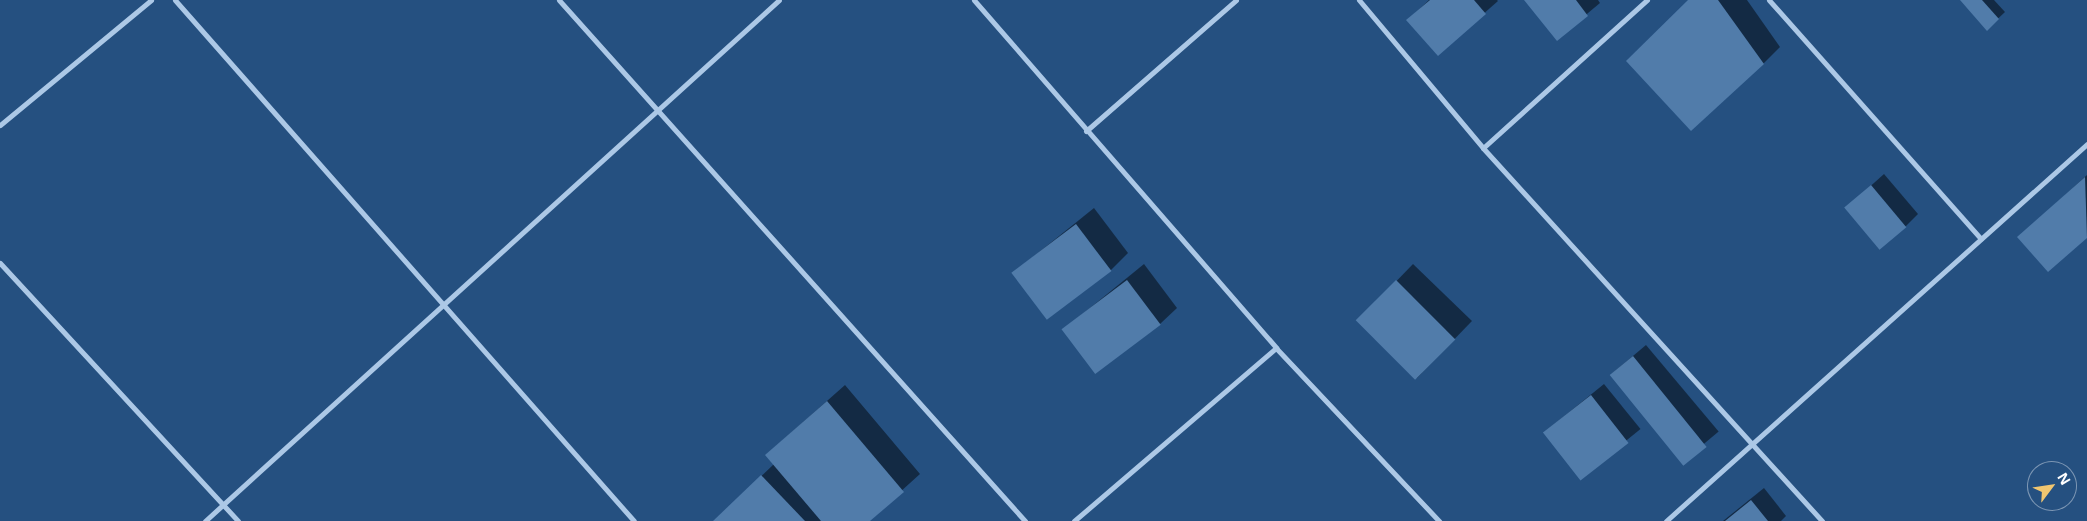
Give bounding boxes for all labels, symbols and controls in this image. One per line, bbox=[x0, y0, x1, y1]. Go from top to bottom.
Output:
north arrow bbox=[2027, 461, 2077, 511]
text: N bbox=[2053, 469, 2076, 488]

